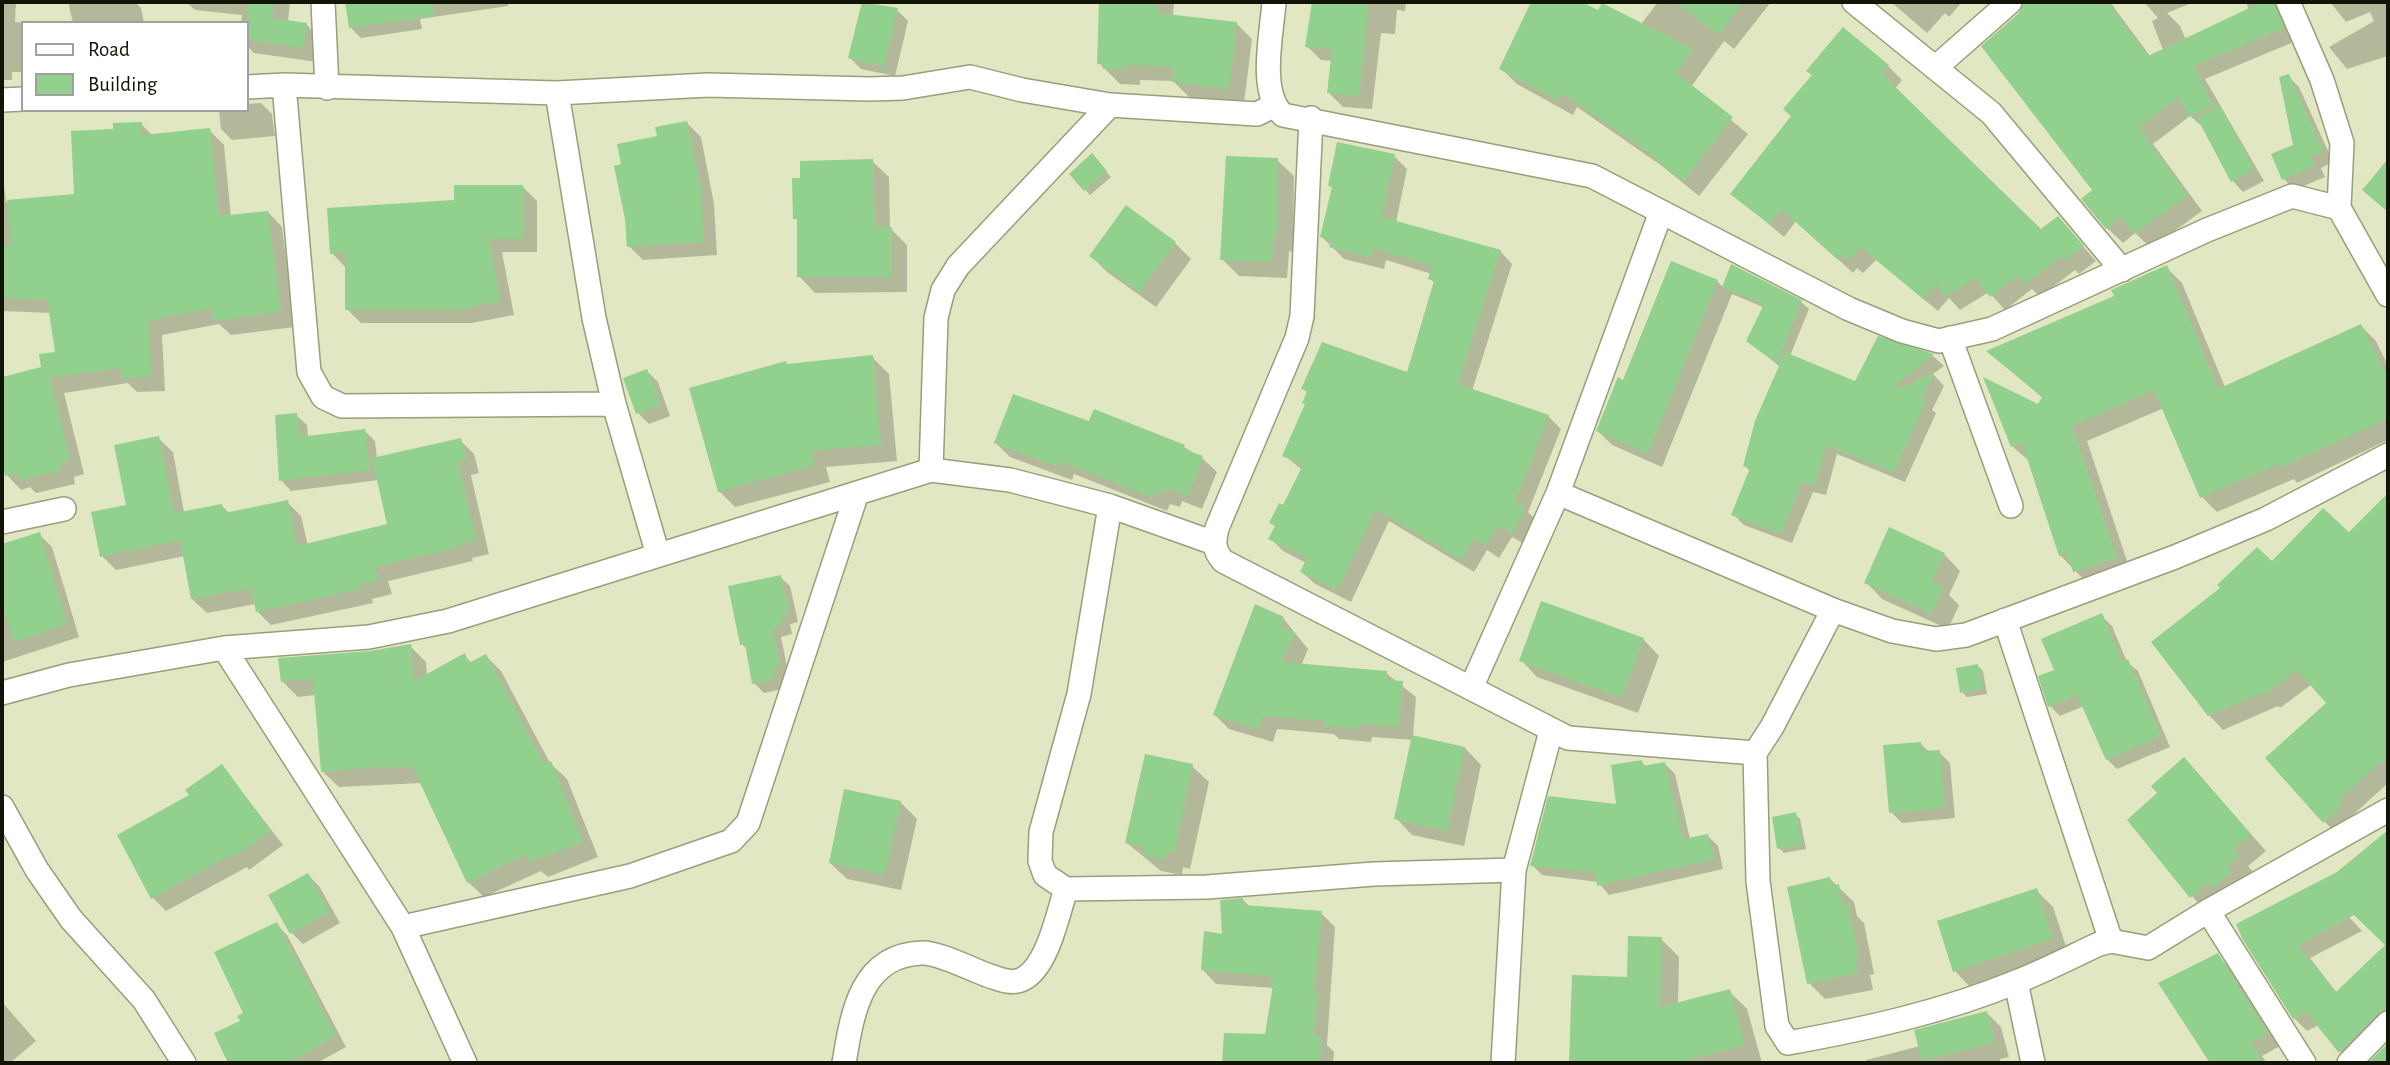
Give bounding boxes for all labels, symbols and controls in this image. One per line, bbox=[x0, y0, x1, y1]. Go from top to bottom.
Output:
legend bbox=[21, 21, 248, 112]
text: Road bbox=[88, 39, 130, 60]
text: Building bbox=[88, 74, 157, 95]

